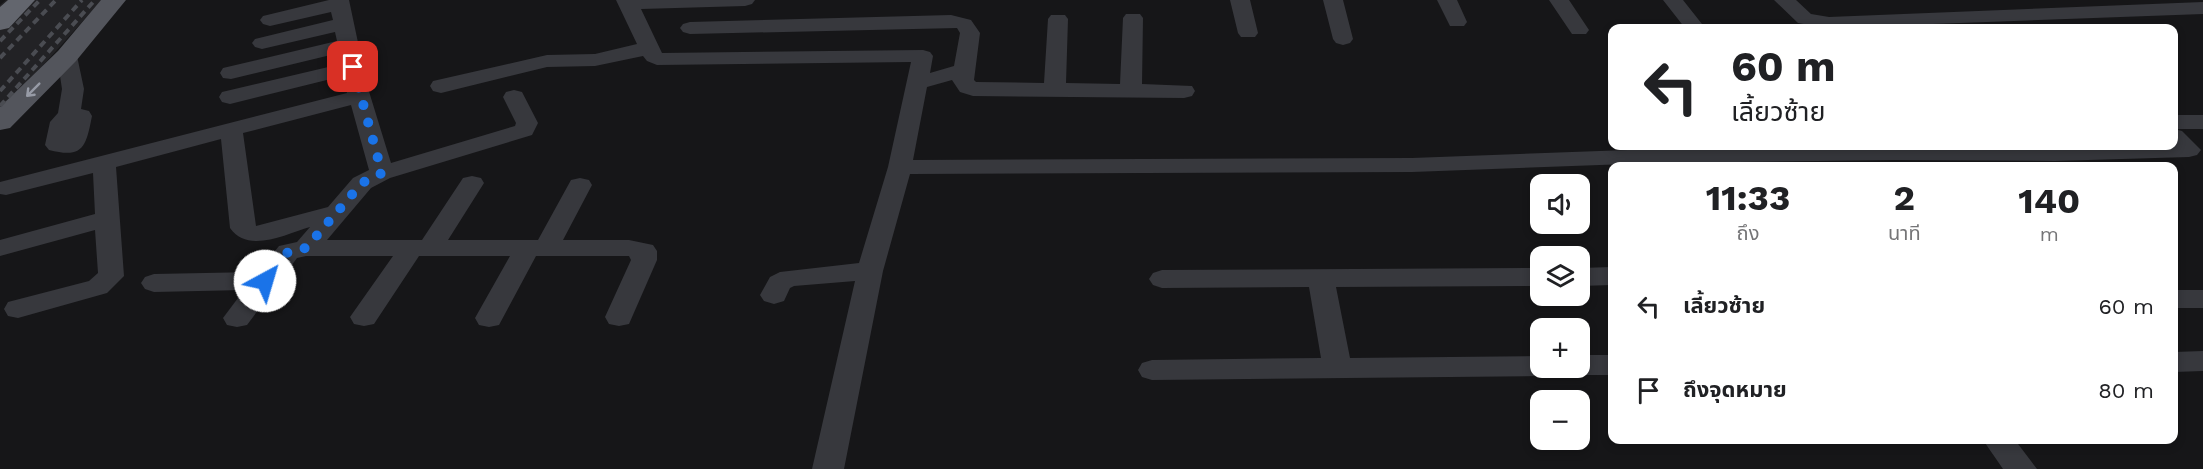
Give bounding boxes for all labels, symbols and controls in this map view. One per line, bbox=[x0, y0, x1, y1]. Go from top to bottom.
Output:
pin bbox=[327, 41, 378, 92]
text: 60 m bbox=[1731, 42, 1835, 91]
icon: left bbox=[1632, 48, 1710, 126]
icon: arrive bbox=[336, 50, 369, 83]
one-way arrow bbox=[25, 82, 40, 97]
text: เลี้ยวซ้าย bbox=[1731, 96, 1825, 128]
map controls bbox=[1530, 174, 1590, 450]
button: sound bbox=[1530, 174, 1590, 234]
text: 11:33 bbox=[1706, 177, 1790, 219]
text: 2 bbox=[1894, 177, 1915, 219]
text: 140 bbox=[2018, 180, 2080, 222]
text: ถึง bbox=[1737, 221, 1759, 245]
text: นาที bbox=[1888, 221, 1921, 245]
text: m bbox=[2040, 222, 2059, 246]
button: layers bbox=[1530, 246, 1590, 306]
position arrow bbox=[233, 249, 297, 313]
icon: left bbox=[1632, 290, 1665, 323]
text: เลี้ยวซ้าย bbox=[1683, 293, 1765, 318]
text: 60 m bbox=[2098, 294, 2154, 319]
button: + bbox=[1530, 318, 1590, 378]
icon: arrive bbox=[1632, 374, 1665, 407]
text: ถึงจุดหมาย bbox=[1683, 377, 1787, 402]
text: 80 m bbox=[2098, 378, 2154, 403]
button: − bbox=[1530, 390, 1590, 450]

